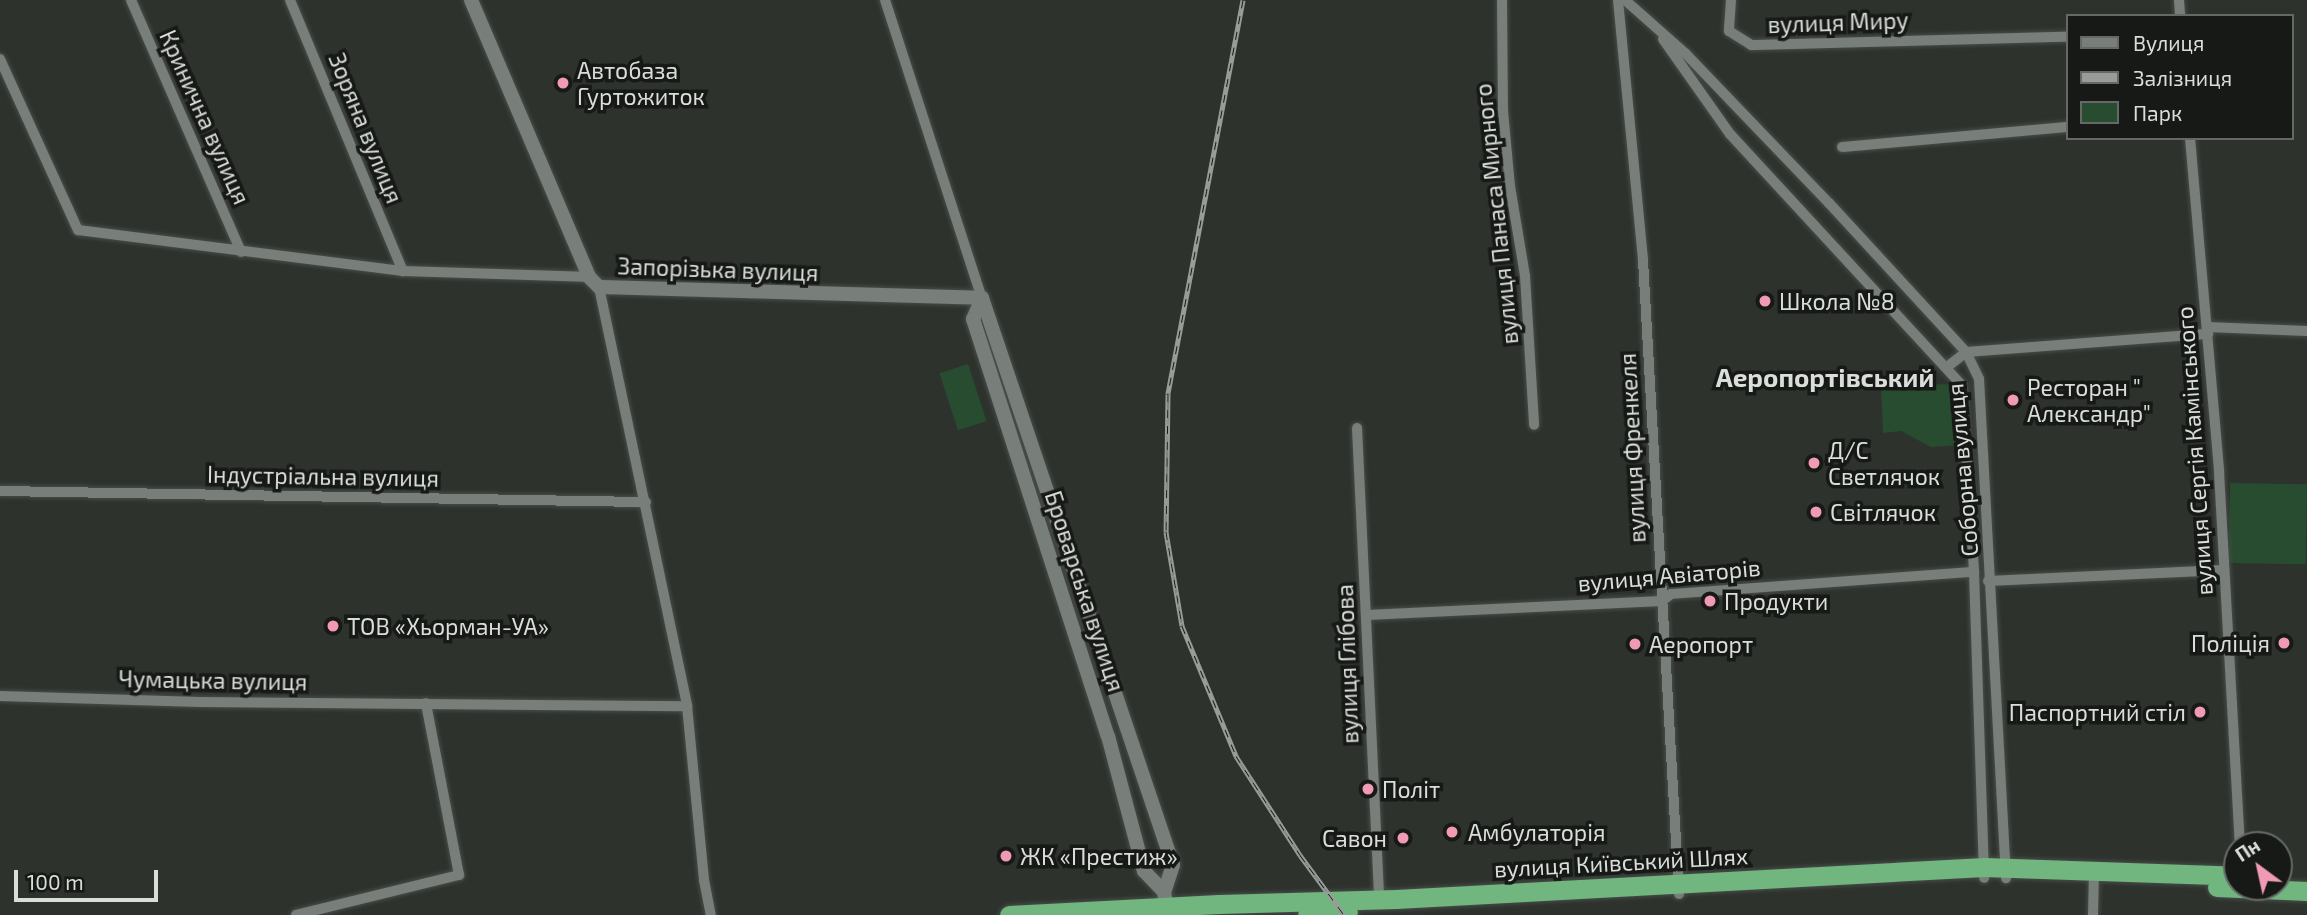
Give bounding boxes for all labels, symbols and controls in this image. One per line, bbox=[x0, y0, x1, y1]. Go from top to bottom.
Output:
street label: вулиця Миру bbox=[1767, 6, 1909, 38]
legend bbox=[2066, 14, 2293, 140]
street label: Кринична вулиця bbox=[154, 26, 256, 208]
text: Вулиця bbox=[2133, 30, 2204, 55]
street label: Зоряна вулиця bbox=[323, 49, 409, 207]
place label: Автобаза Гуртожиток bbox=[577, 56, 705, 110]
text: Залізниця bbox=[2133, 65, 2232, 90]
marker: Автобаза Гуртожиток bbox=[555, 75, 571, 91]
street label: вулиця Панаса Мирного bbox=[1469, 82, 1523, 346]
text: Парк bbox=[2133, 100, 2182, 125]
street label: Запорізька вулиця bbox=[617, 252, 819, 286]
place label: Школа №8 bbox=[1779, 287, 1895, 315]
marker: Школа №8 bbox=[1757, 293, 1773, 309]
street label: вулиця Сергія Камінського bbox=[2170, 306, 2218, 596]
street label: вулиця Френкеля bbox=[1613, 352, 1651, 544]
district label: Аеропортівський bbox=[1716, 361, 1934, 393]
place label: Ресторан " Александр" bbox=[2027, 373, 2151, 427]
street label: Соборна вулиця bbox=[1941, 382, 1983, 558]
marker: Ресторан " Александр" bbox=[2005, 392, 2021, 408]
place label: Д/С Светлячок bbox=[1828, 436, 1940, 490]
marker: Д/С Светлячок bbox=[1806, 455, 1822, 471]
street label: Індустріальна вулиця bbox=[207, 460, 439, 492]
street label: Броварська вулиця bbox=[1040, 487, 1130, 695]
place label: Світлячок bbox=[1830, 498, 1936, 526]
marker: Світлячок bbox=[1808, 504, 1824, 520]
street label: вулиця Авіаторів bbox=[1576, 553, 1762, 597]
street label: вулиця Глібова bbox=[1330, 584, 1364, 744]
place label: Продукти bbox=[1724, 587, 1828, 615]
marker: Продукти bbox=[1702, 593, 1718, 609]
place label: ТОВ «Хьорман-УА» bbox=[347, 612, 549, 640]
marker: ТОВ «Хьорман-УА» bbox=[325, 618, 341, 634]
place label: Поліція bbox=[2191, 629, 2270, 657]
place label: Аеропорт bbox=[1649, 630, 1753, 658]
marker: Поліція bbox=[2276, 635, 2292, 651]
marker: Аеропорт bbox=[1627, 636, 1643, 652]
street label: Чумацька вулиця bbox=[118, 665, 308, 695]
place label: Паспортний стіл bbox=[2009, 698, 2186, 726]
marker: Паспортний стіл bbox=[2192, 704, 2208, 720]
place label: Політ bbox=[1382, 775, 1440, 803]
marker: Політ bbox=[1360, 781, 1376, 797]
place label: Амбулаторія bbox=[1468, 818, 1606, 846]
marker: Амбулаторія bbox=[1442, 822, 1462, 842]
place label: Савон bbox=[1322, 824, 1387, 852]
marker: Савон bbox=[1393, 828, 1413, 848]
north arrow bbox=[2223, 831, 2293, 901]
text: Пн bbox=[2231, 833, 2264, 866]
place label: ЖК «Престиж» bbox=[1020, 842, 1178, 870]
street label: вулиця Київський Шлях bbox=[1493, 842, 1749, 882]
marker: ЖК «Престиж» bbox=[998, 848, 1014, 864]
scale bar bbox=[18, 856, 161, 900]
text: 100 m bbox=[27, 869, 84, 894]

